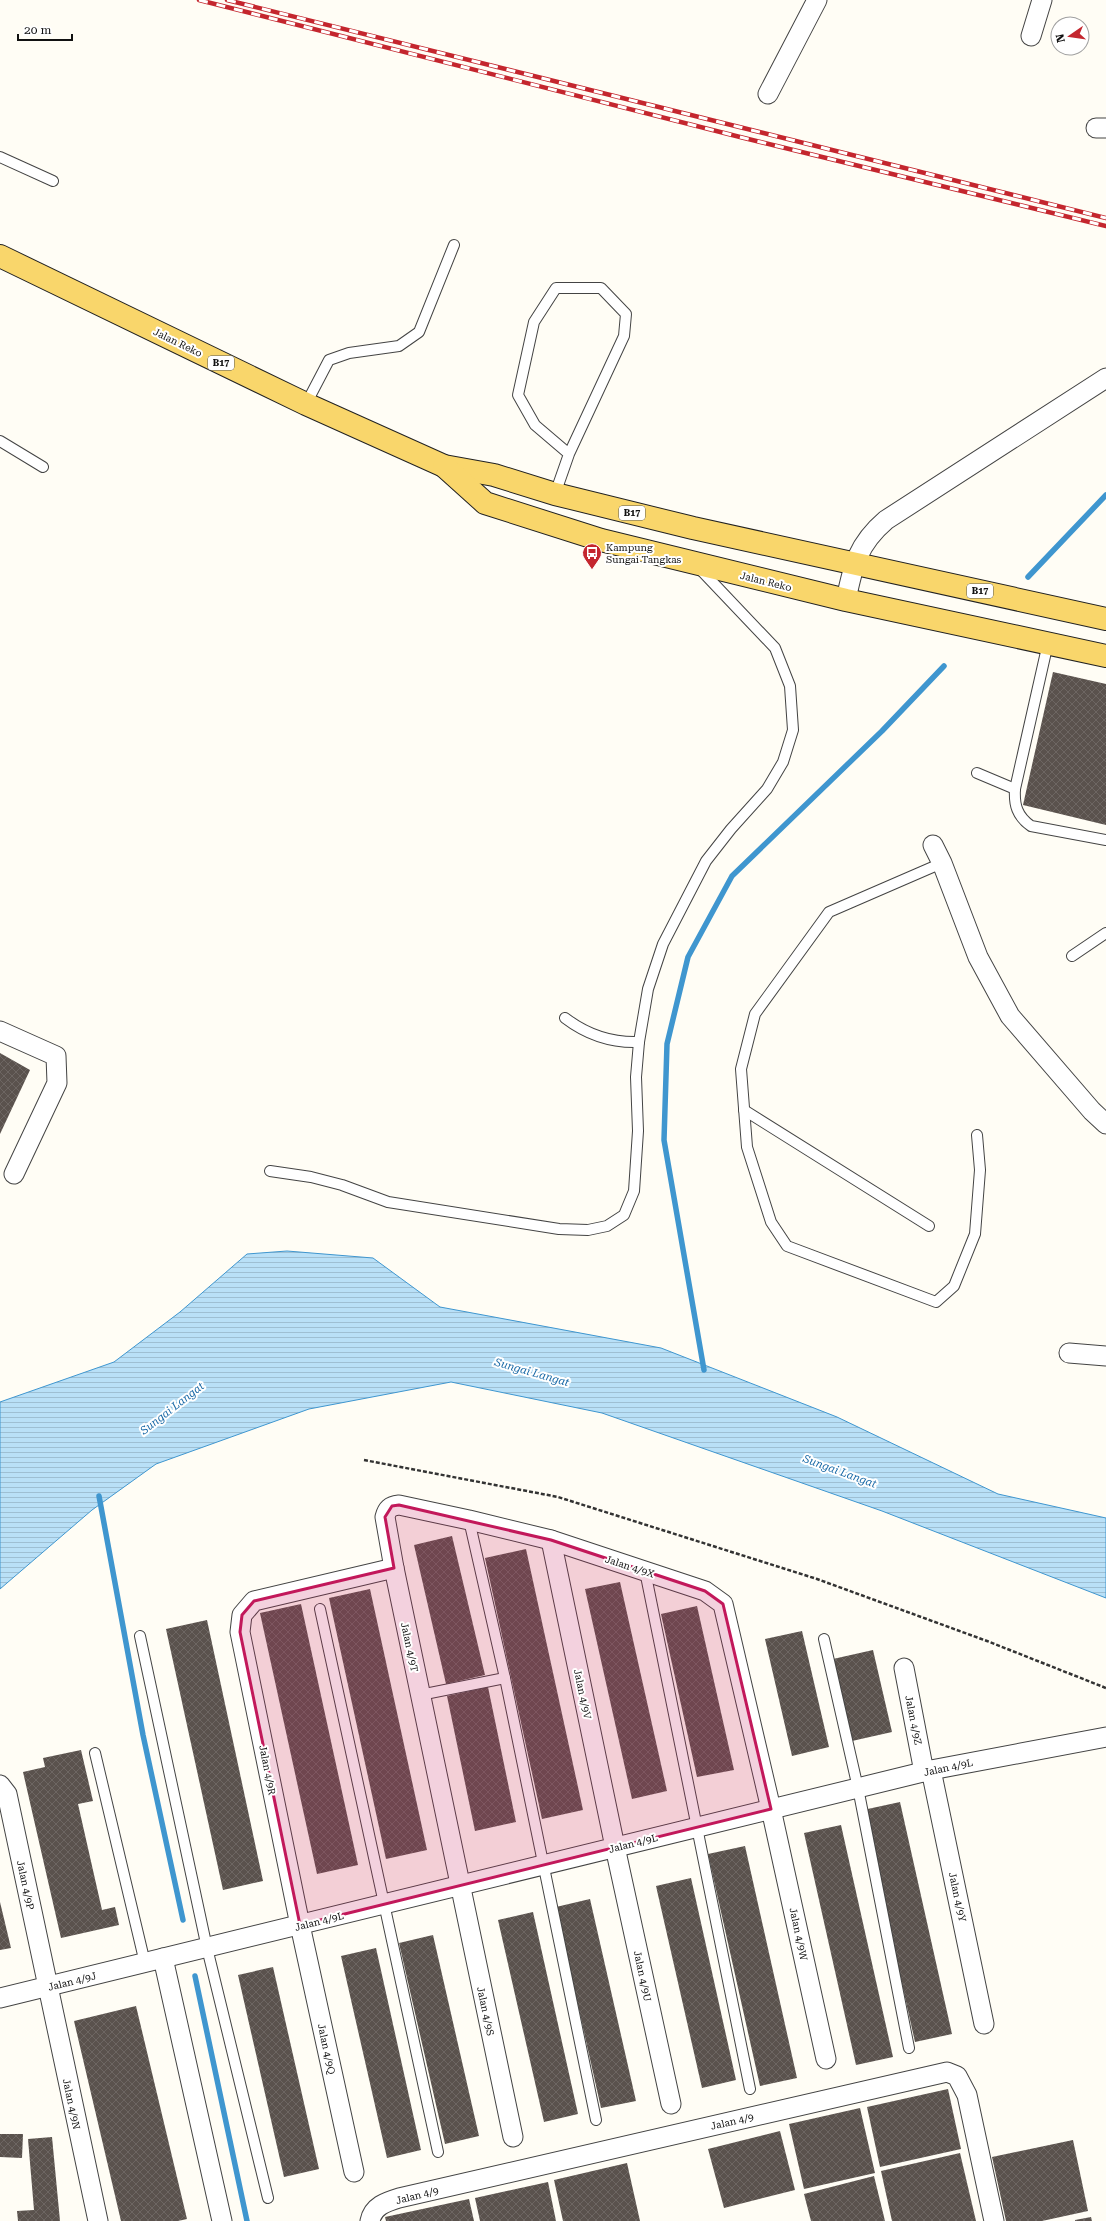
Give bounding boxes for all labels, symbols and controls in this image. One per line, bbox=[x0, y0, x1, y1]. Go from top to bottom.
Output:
scale bar bbox=[18, 16, 72, 42]
north arrow bbox=[1050, 16, 1090, 56]
text: 20 m bbox=[24, 23, 51, 37]
text: N bbox=[1053, 32, 1068, 44]
street label: Jalan Reko bbox=[152, 326, 204, 359]
road number: B17 bbox=[208, 356, 234, 370]
road number: B17 bbox=[619, 506, 645, 520]
bus stop icon: Kampung Sungai Tangkas bbox=[581, 542, 603, 570]
place label: Kampung Sungai Tangkas bbox=[606, 542, 682, 565]
street label: Jalan Reko bbox=[739, 570, 793, 593]
road number: B17 bbox=[967, 584, 993, 598]
water label: Sungai Langat bbox=[492, 1355, 572, 1390]
water label: Sungai Langat bbox=[137, 1379, 207, 1438]
water label: Sungai Langat bbox=[800, 1452, 879, 1491]
street label: Jalan 4/9X bbox=[604, 1553, 656, 1580]
street label: Jalan 4/9T bbox=[399, 1621, 420, 1673]
street label: Jalan 4/9V bbox=[572, 1668, 593, 1720]
street label: Jalan 4/9Z bbox=[903, 1695, 924, 1746]
street label: Jalan 4/9R bbox=[257, 1744, 278, 1796]
street label: Jalan 4/9L bbox=[923, 1757, 974, 1778]
street label: Jalan 4/9L bbox=[608, 1832, 659, 1855]
street label: Jalan 4/9P bbox=[15, 1859, 36, 1911]
street label: Jalan 4/9Y bbox=[947, 1871, 968, 1923]
street label: Jalan 4/9W bbox=[788, 1907, 810, 1962]
street label: Jalan 4/9L bbox=[294, 1910, 345, 1933]
street label: Jalan 4/9U bbox=[632, 1950, 653, 2003]
street label: Jalan 4/9J bbox=[47, 1970, 98, 1993]
street label: Jalan 4/9S bbox=[475, 1986, 496, 2037]
street label: Jalan 4/9Q bbox=[316, 2023, 337, 2076]
street label: Jalan 4/9N bbox=[61, 2078, 82, 2131]
street label: Jalan 4/9 bbox=[710, 2111, 755, 2132]
street label: Jalan 4/9 bbox=[395, 2185, 440, 2206]

